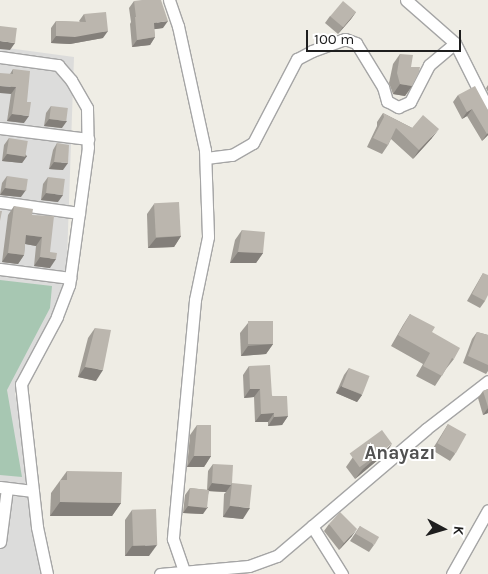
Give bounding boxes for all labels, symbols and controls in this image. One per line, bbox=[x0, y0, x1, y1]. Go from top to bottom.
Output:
scale bar bbox=[308, 20, 463, 52]
text: 100 m bbox=[314, 30, 354, 48]
district label: Anayazı bbox=[364, 443, 436, 465]
north arrow bbox=[418, 504, 468, 554]
text: K bbox=[449, 525, 467, 536]

